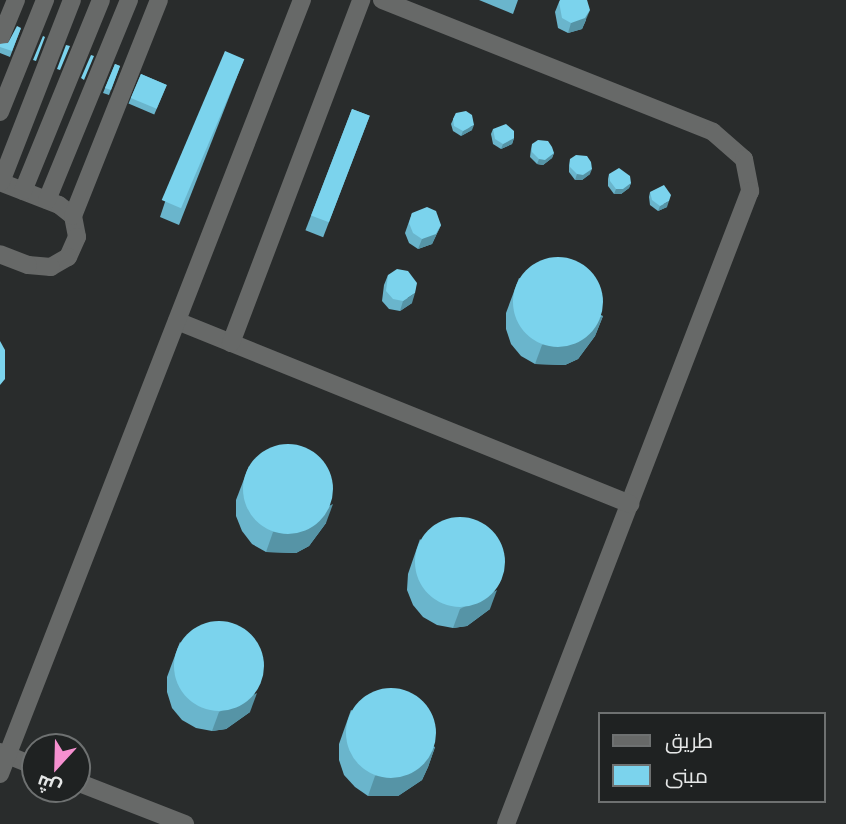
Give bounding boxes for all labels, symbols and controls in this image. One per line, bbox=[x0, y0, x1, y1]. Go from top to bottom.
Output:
legend bbox=[598, 712, 825, 803]
text: طريق bbox=[665, 727, 713, 754]
north arrow bbox=[21, 733, 91, 803]
text: مبنى bbox=[665, 762, 708, 789]
text: ش bbox=[33, 770, 65, 801]

